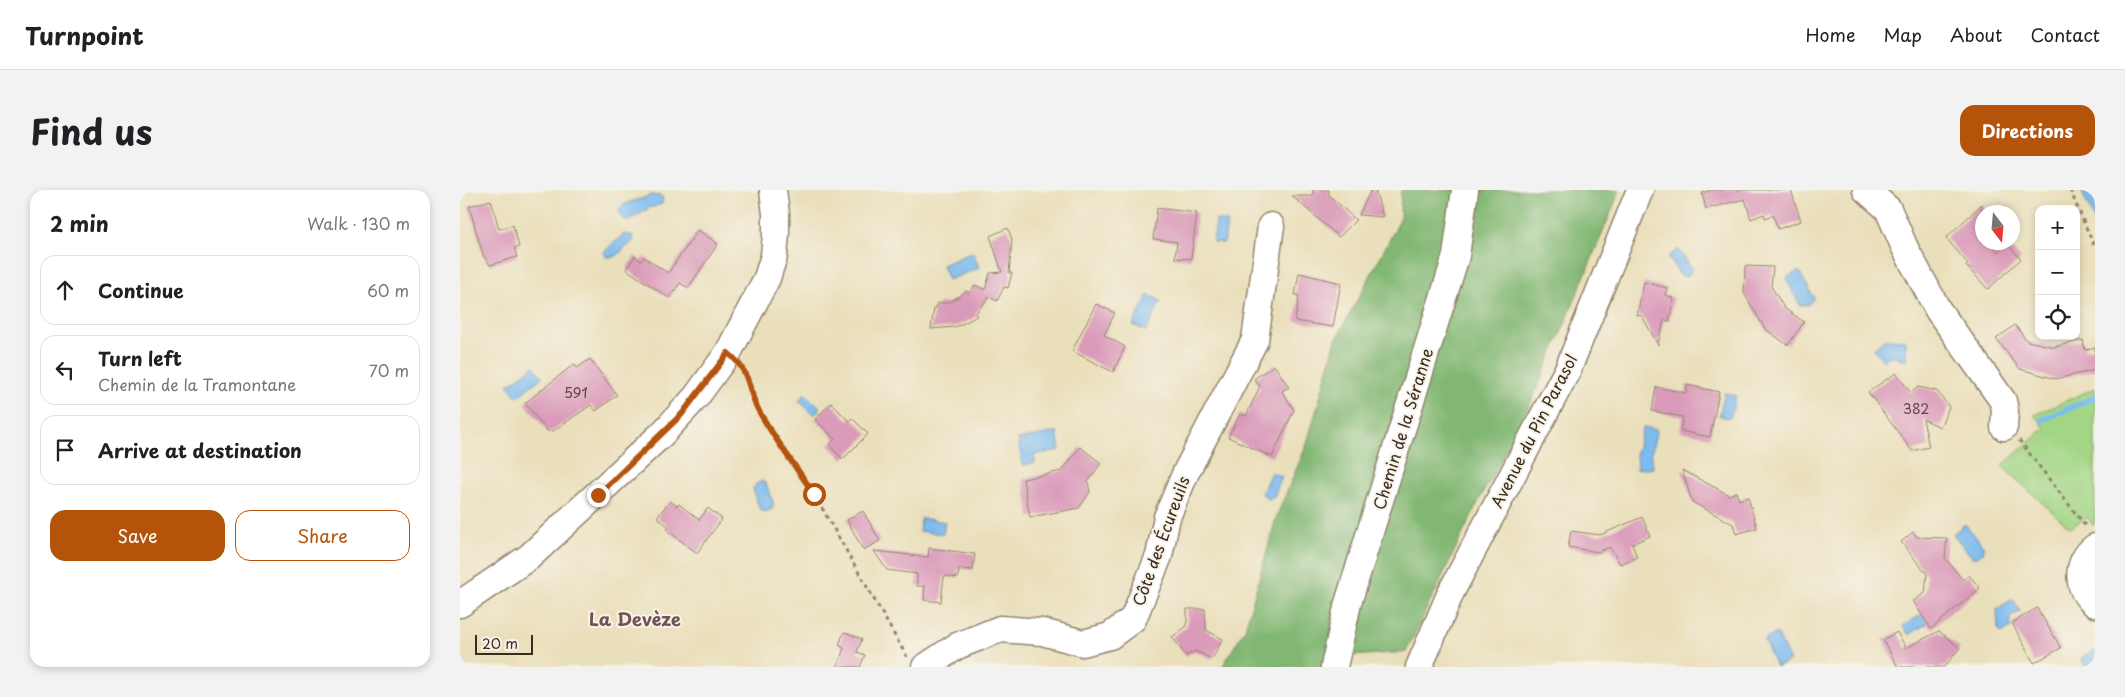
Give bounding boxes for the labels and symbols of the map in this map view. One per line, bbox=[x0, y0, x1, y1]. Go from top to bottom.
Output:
north arrow bbox=[1975, 205, 2020, 250]
street label: Chemin de la Séranne bbox=[1366, 345, 1438, 513]
street label: Avenue du Pin Parasol bbox=[1484, 350, 1582, 512]
house number: 591 bbox=[564, 382, 588, 403]
house number: 382 bbox=[1903, 398, 1929, 419]
street label: Côte des Écureuils bbox=[1125, 472, 1195, 609]
route start bbox=[803, 483, 826, 506]
route end bbox=[587, 484, 610, 507]
district label: La Devèze bbox=[589, 605, 681, 632]
scale bar bbox=[475, 632, 532, 655]

